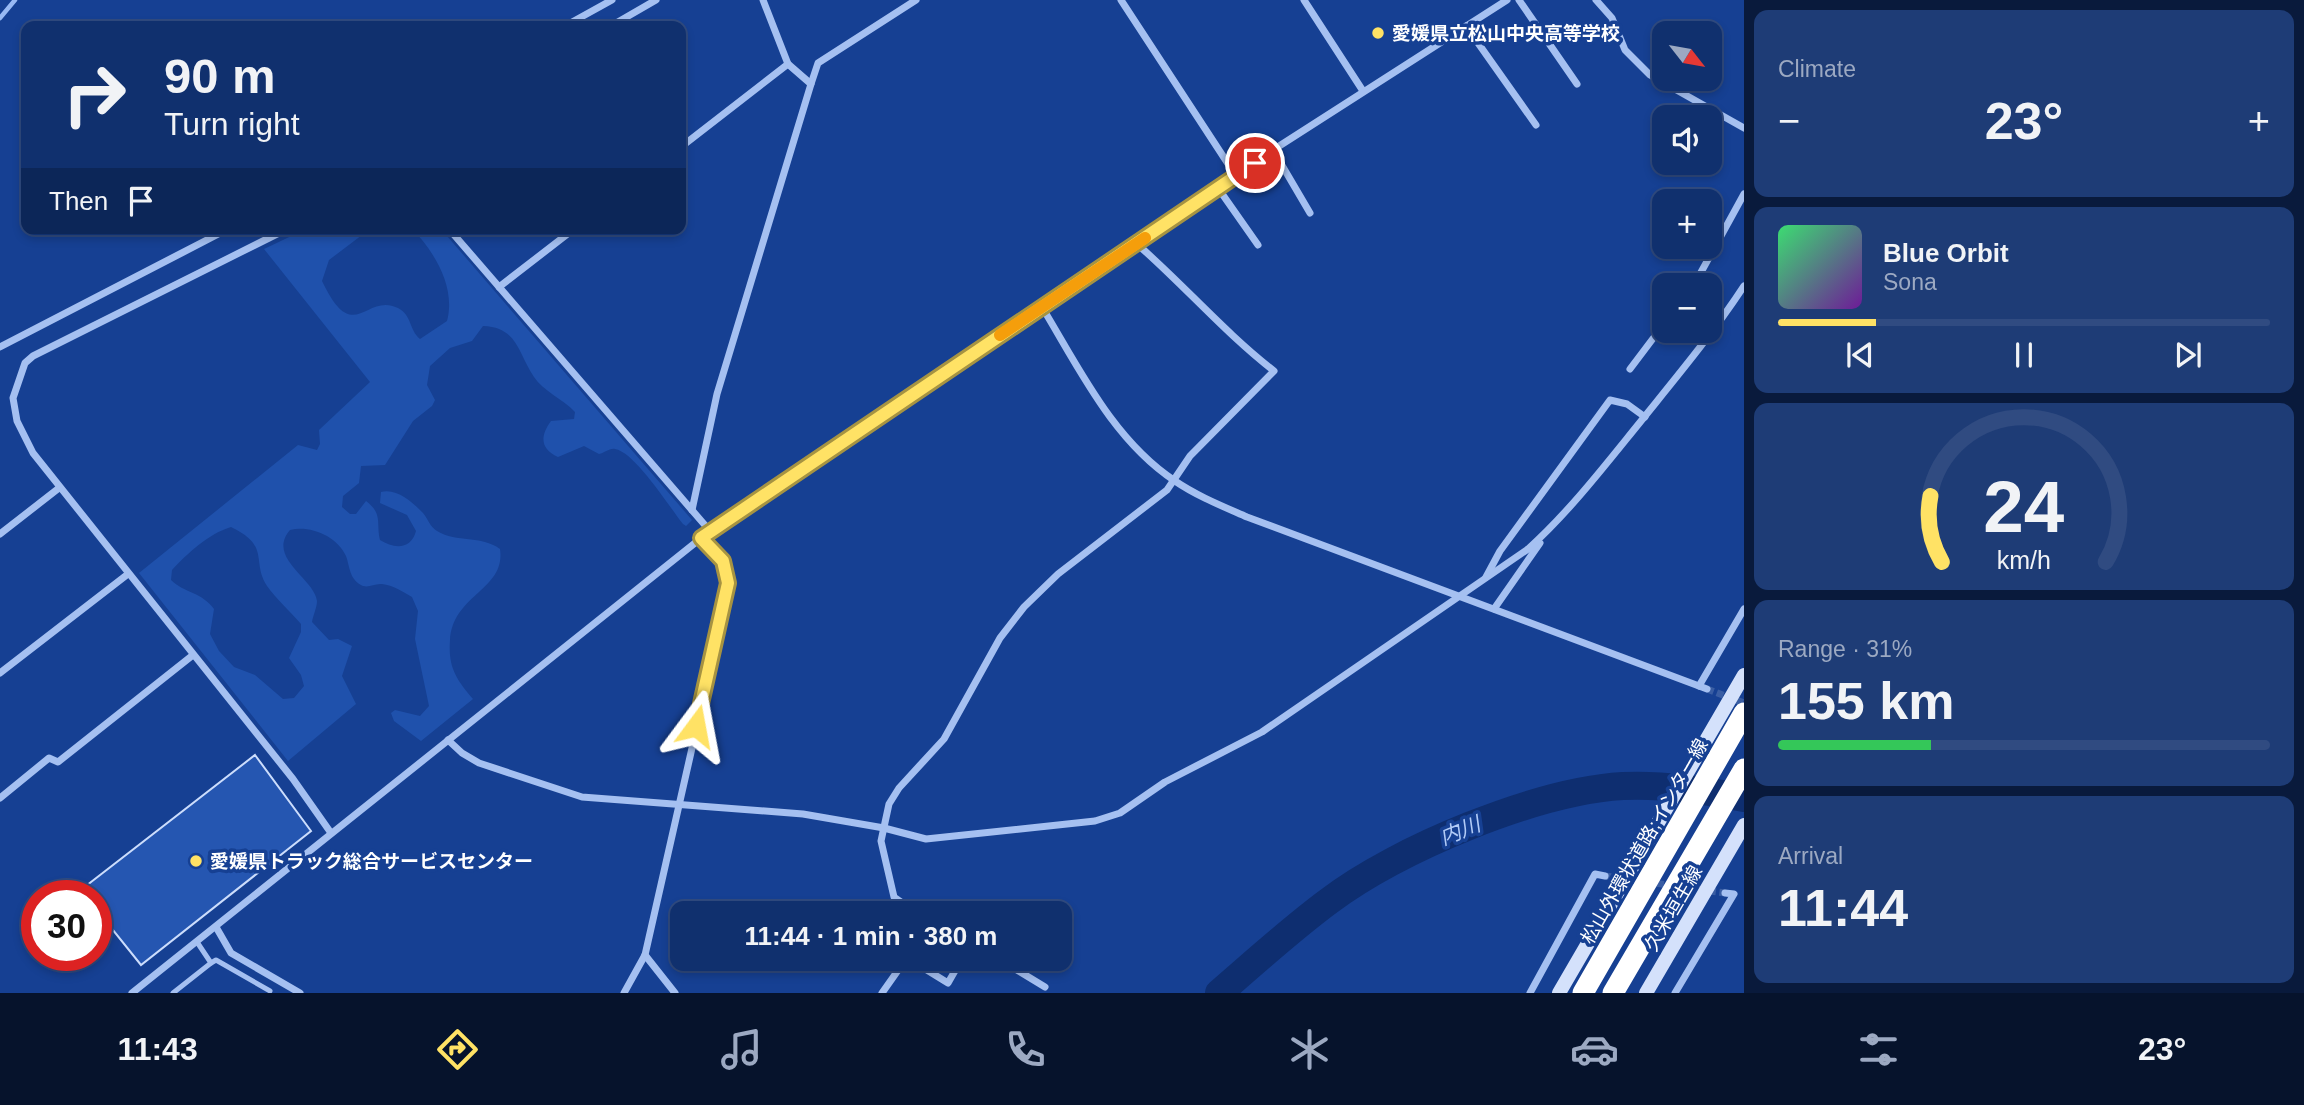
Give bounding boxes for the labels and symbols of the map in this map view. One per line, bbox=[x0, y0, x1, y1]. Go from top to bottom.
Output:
north arrow bbox=[1652, 21, 1722, 91]
place label: 愛媛県立松山中央高等学校 bbox=[1392, 23, 1620, 44]
marker: 愛媛県立松山中央高等学校 bbox=[1370, 25, 1386, 41]
pin bbox=[1225, 133, 1285, 193]
position arrow bbox=[659, 689, 733, 763]
street label: 松山外環状道路;インター線 bbox=[1577, 735, 1712, 948]
water label: 内川 bbox=[1436, 811, 1485, 849]
place label: 愛媛県トラック総合サービスセンター bbox=[210, 851, 533, 872]
marker: 愛媛県トラック総合サービスセンター bbox=[188, 853, 204, 869]
street label: 久米垣生線 bbox=[1641, 862, 1706, 955]
speed limit sign: 30 bbox=[21, 880, 112, 971]

